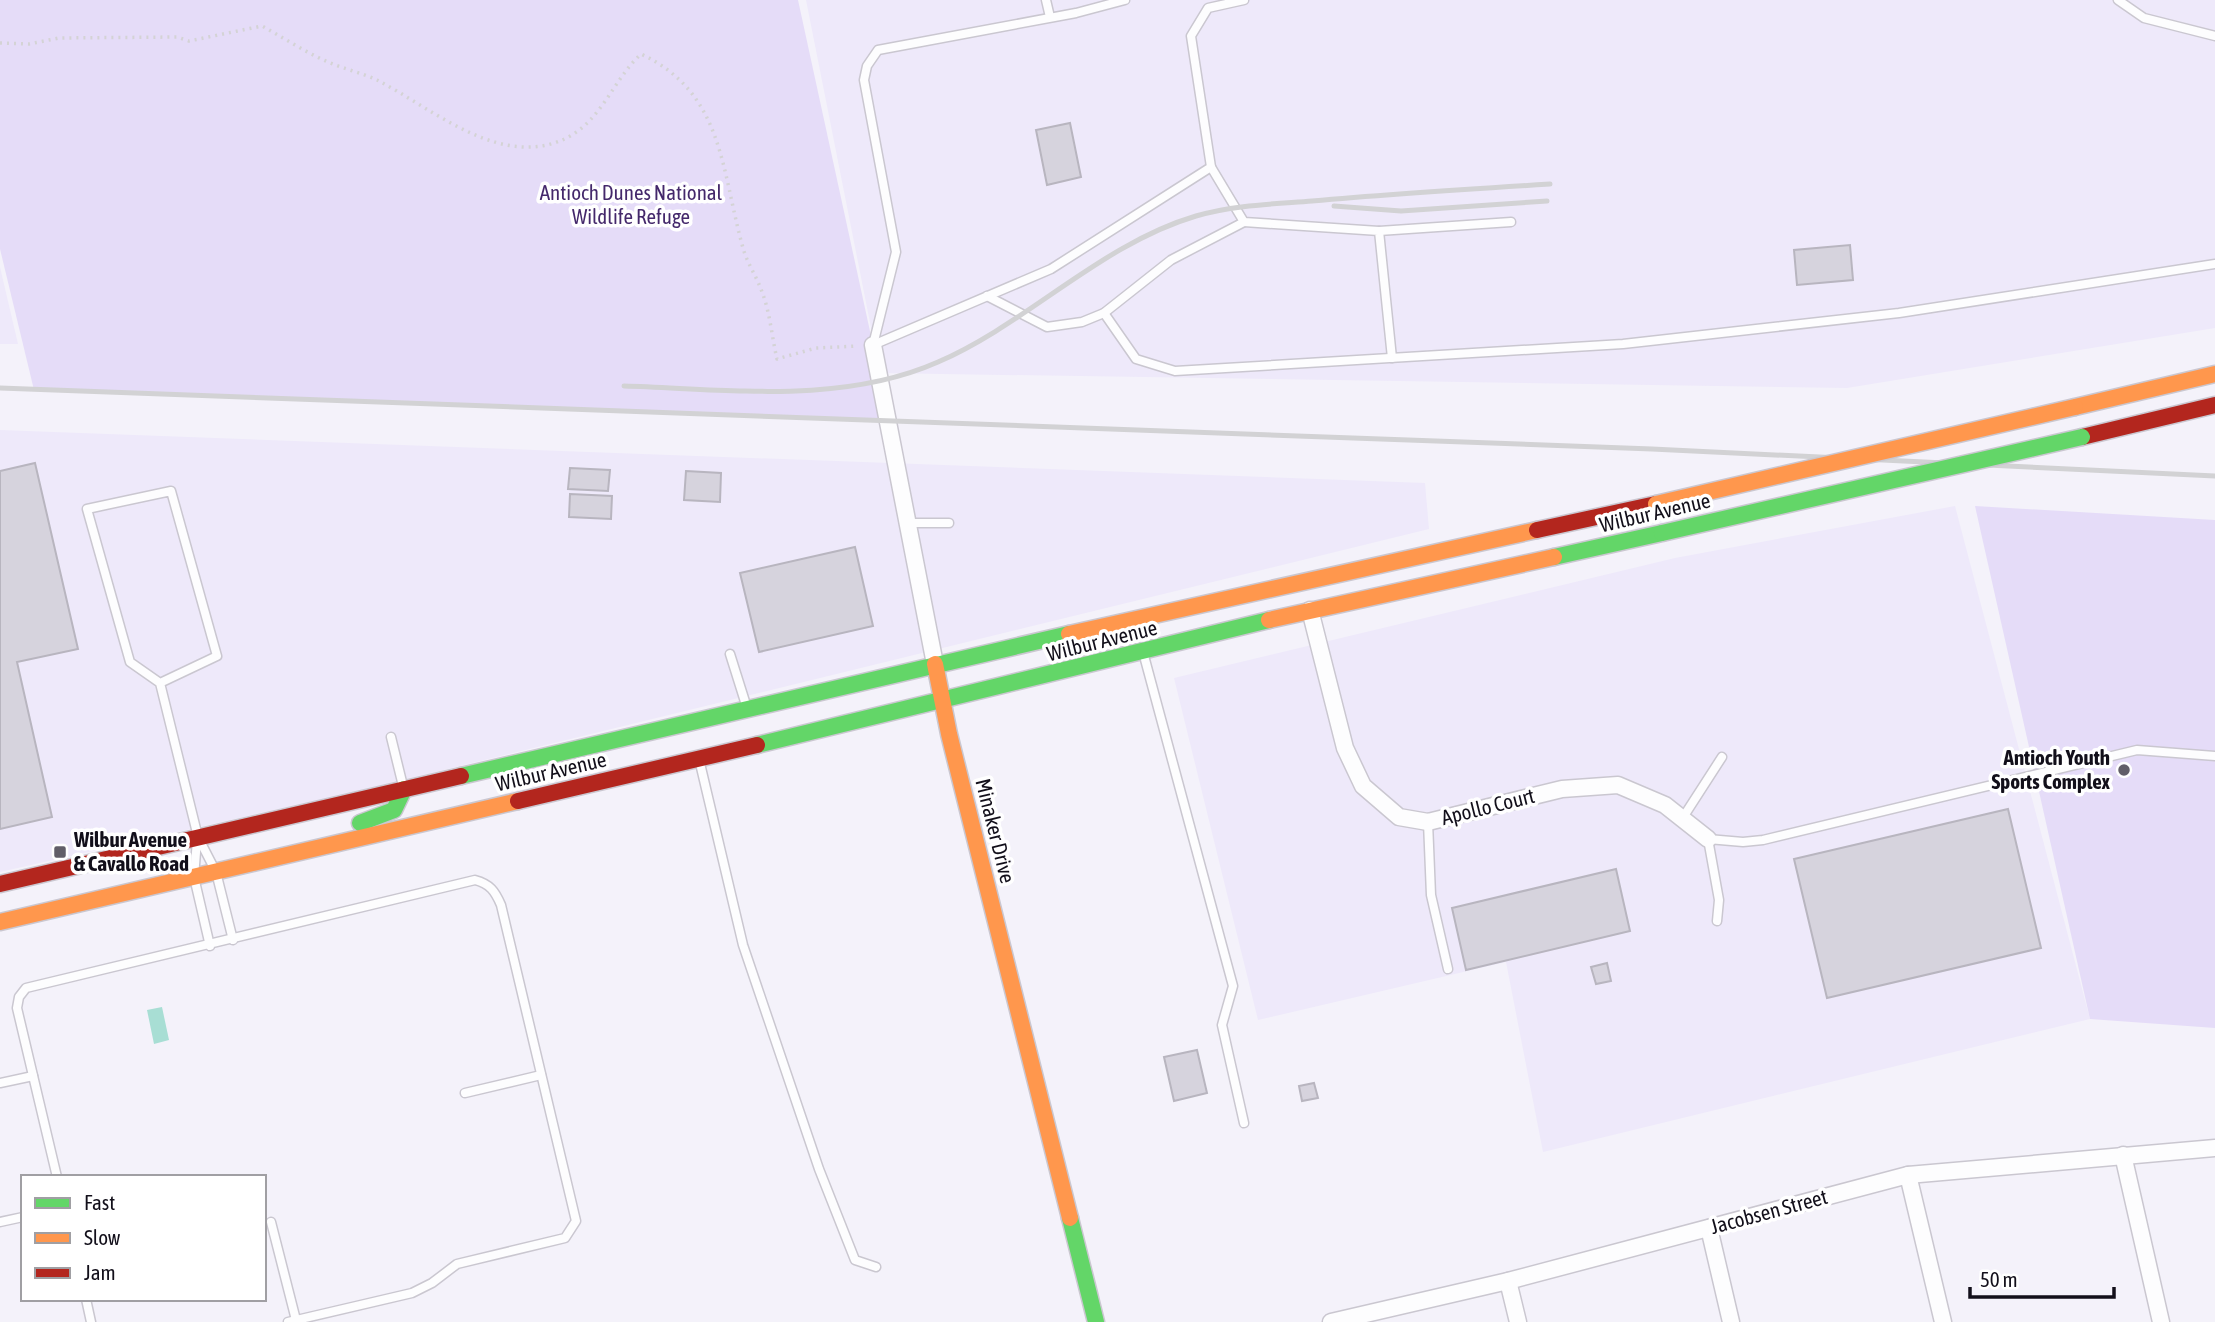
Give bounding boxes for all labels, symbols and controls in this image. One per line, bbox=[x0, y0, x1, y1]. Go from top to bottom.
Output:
park label: Antioch Dunes National Wildlife Refuge bbox=[540, 180, 723, 228]
street label: Wilbur Avenue bbox=[1597, 488, 1712, 536]
street label: Wilbur Avenue bbox=[1044, 615, 1159, 665]
place label: Antioch Youth Sports Complex bbox=[1991, 745, 2111, 793]
street label: Wilbur Avenue bbox=[493, 747, 608, 795]
marker: Antioch Youth Sports Complex bbox=[2116, 762, 2132, 778]
street label: Minaker Drive bbox=[971, 776, 1021, 886]
street label: Apollo Court bbox=[1439, 783, 1537, 829]
place label: Wilbur Avenue & Cavallo Road bbox=[73, 827, 189, 875]
marker: Wilbur Avenue & Cavallo Road bbox=[52, 844, 68, 860]
legend bbox=[21, 1175, 266, 1301]
street label: Jacobsen Street bbox=[1708, 1184, 1830, 1238]
text: Fast bbox=[84, 1190, 115, 1214]
text: Slow bbox=[84, 1225, 121, 1249]
scale bar bbox=[1970, 1256, 2114, 1300]
text: Jam bbox=[84, 1260, 116, 1284]
text: 50 m bbox=[1980, 1267, 2018, 1291]

